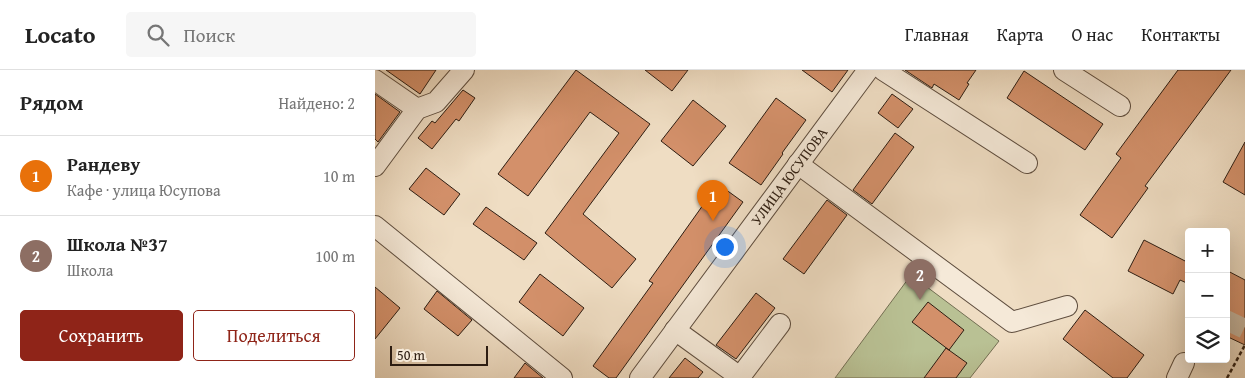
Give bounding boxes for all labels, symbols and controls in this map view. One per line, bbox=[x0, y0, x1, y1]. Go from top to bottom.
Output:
search box bbox=[126, 12, 476, 57]
text: Locato bbox=[25, 17, 96, 52]
icon: search bbox=[144, 21, 172, 49]
text: Поиск bbox=[184, 21, 235, 49]
text: Главная bbox=[905, 21, 969, 48]
text: Карта bbox=[997, 21, 1043, 48]
text: О нас bbox=[1071, 21, 1113, 48]
text: Контакты bbox=[1141, 21, 1220, 48]
text: Рядом bbox=[20, 87, 83, 118]
text: Найдено: 2 bbox=[278, 91, 355, 115]
street label: УЛИЦА ЮСУПОВА bbox=[746, 123, 832, 229]
text: Рандеву bbox=[67, 150, 140, 178]
text: 1 bbox=[32, 164, 40, 188]
text: 10 m bbox=[323, 164, 355, 188]
text: Кафе · улица Юсупова bbox=[67, 178, 221, 202]
pin: 1 bbox=[697, 180, 729, 221]
map controls bbox=[1185, 228, 1230, 363]
button: + bbox=[1185, 228, 1230, 273]
text: Школа №37 bbox=[67, 230, 168, 258]
your location bbox=[712, 234, 738, 260]
text: 2 bbox=[32, 244, 40, 268]
text: 100 m bbox=[315, 244, 355, 268]
text: Школа bbox=[67, 258, 113, 282]
pin: 2 bbox=[904, 259, 936, 300]
button: − bbox=[1185, 273, 1230, 318]
button: Сохранить bbox=[20, 310, 183, 361]
button: Поделиться bbox=[193, 310, 355, 361]
button: layers bbox=[1185, 318, 1230, 363]
scale bar bbox=[390, 343, 487, 366]
text: 50 m bbox=[397, 345, 425, 365]

